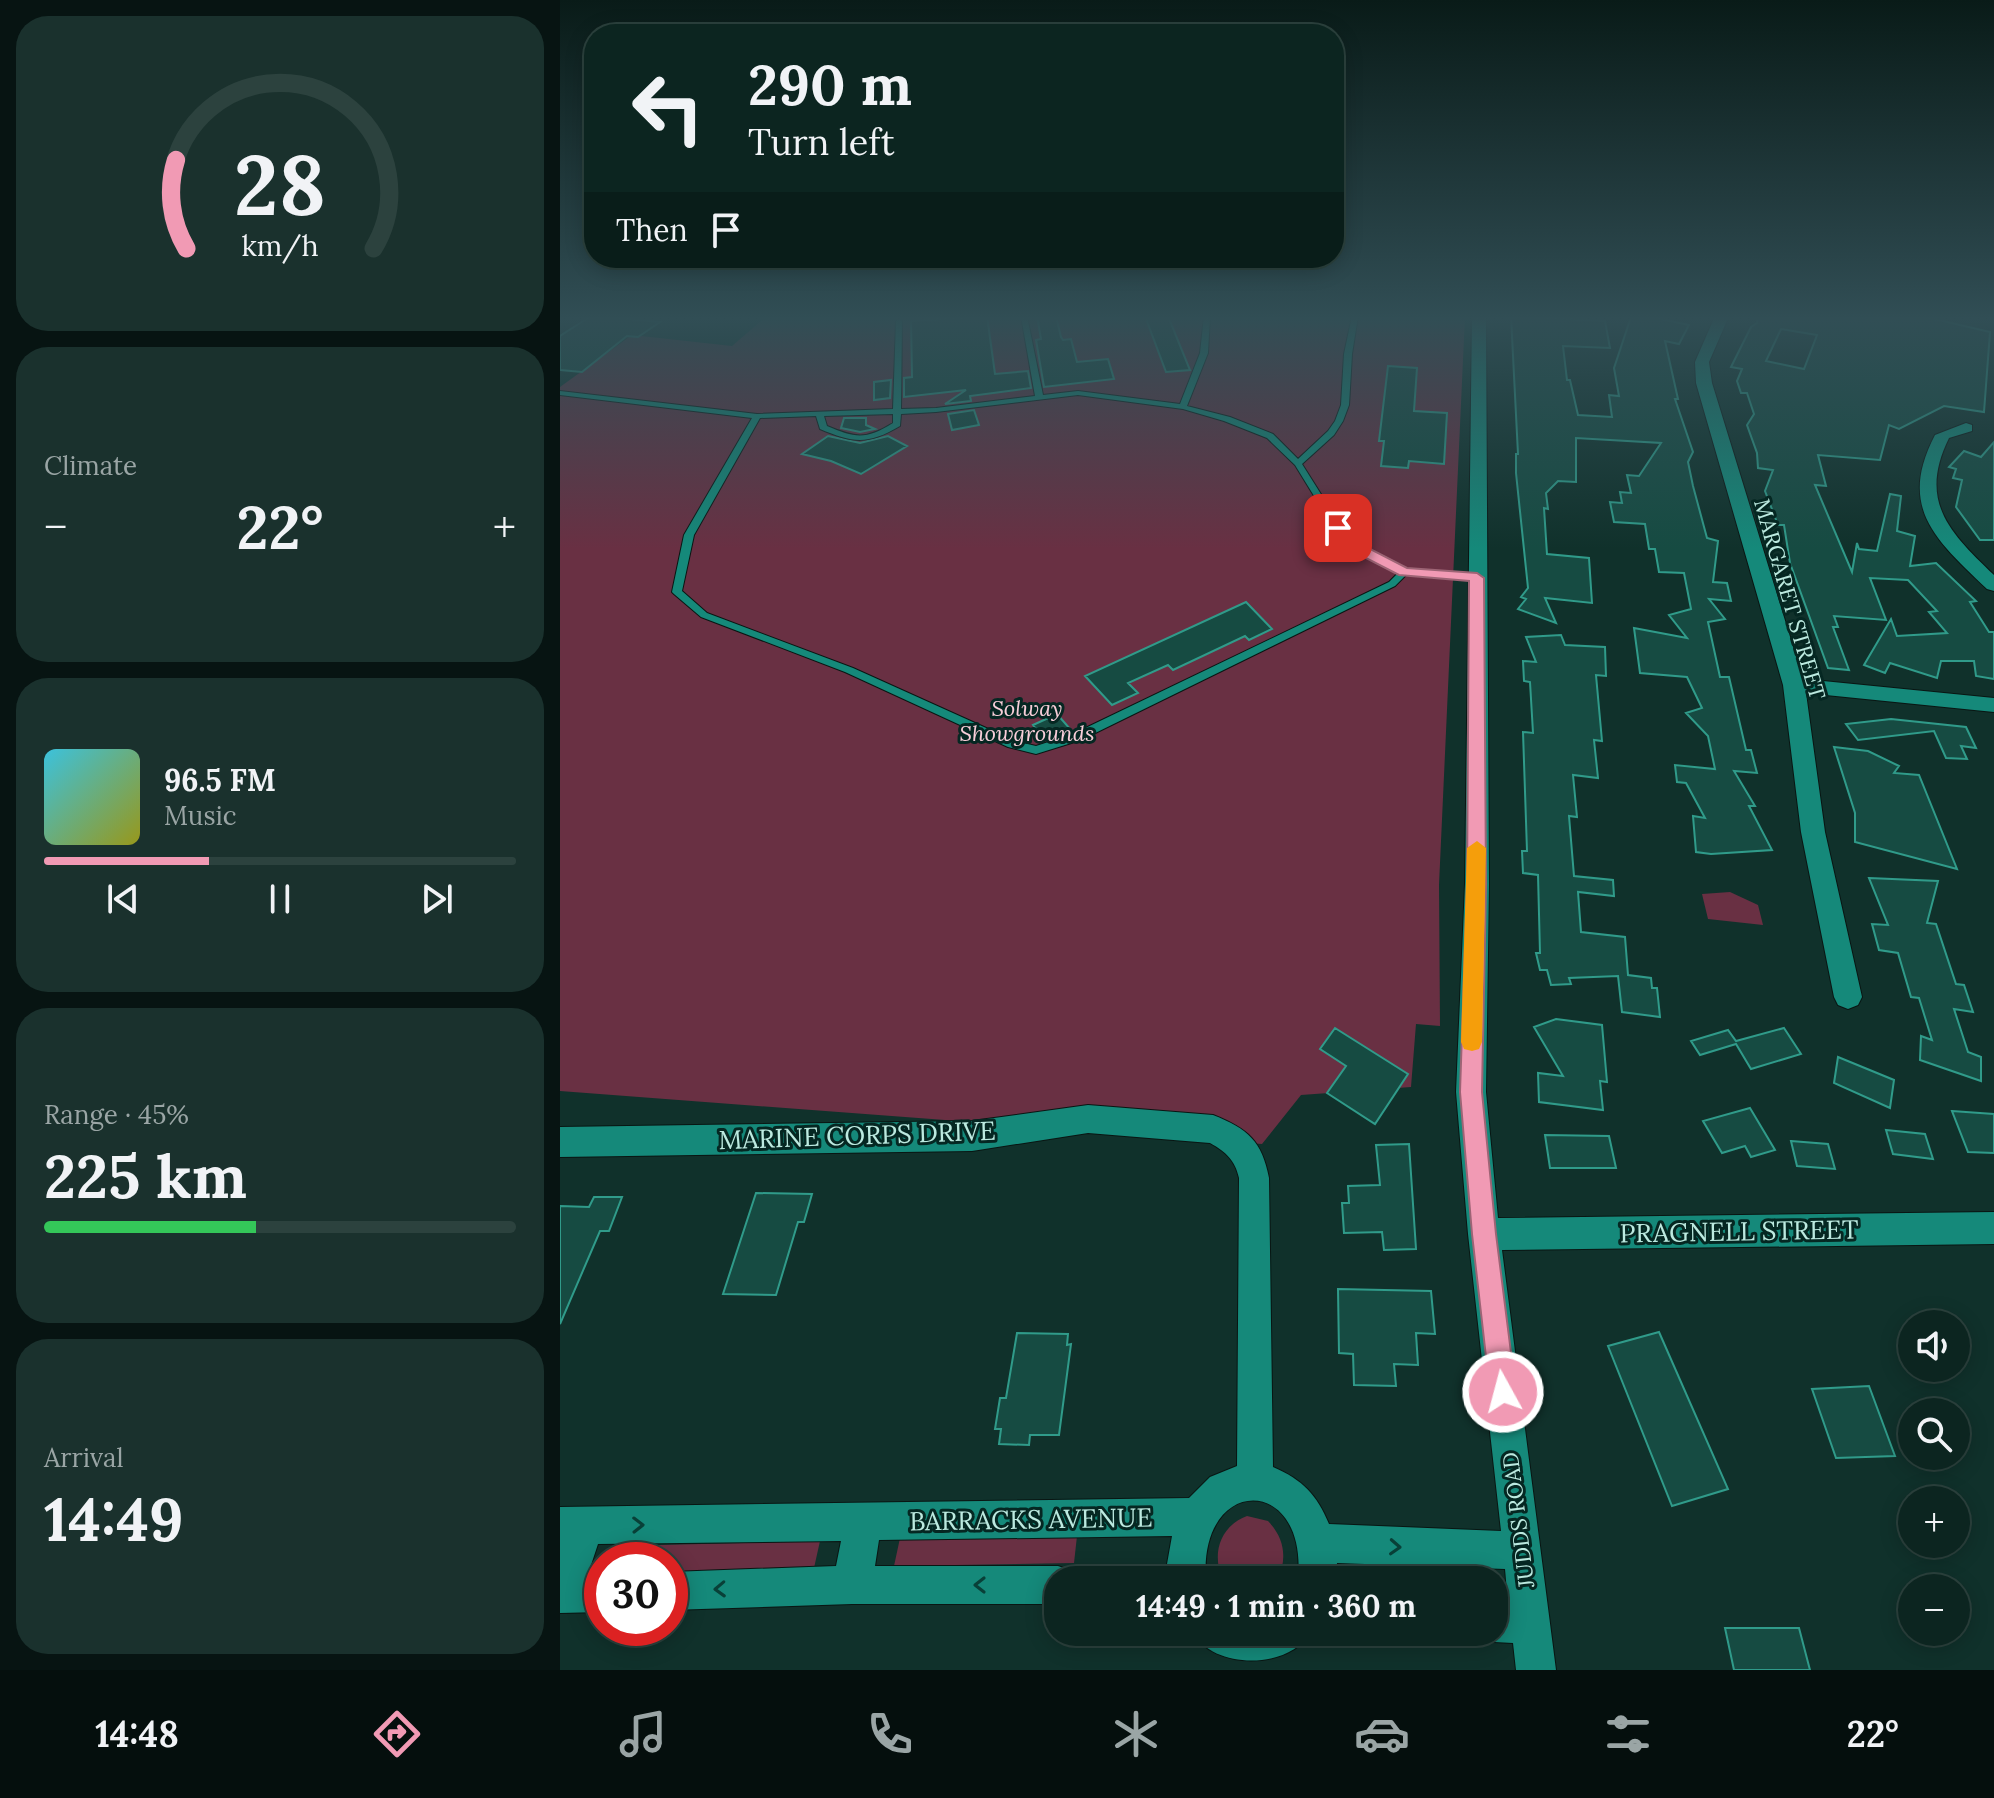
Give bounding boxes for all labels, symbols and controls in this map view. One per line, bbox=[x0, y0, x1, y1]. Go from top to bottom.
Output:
text: 290 m bbox=[748, 49, 912, 120]
icon: left bbox=[616, 56, 720, 160]
text: Turn left bbox=[748, 119, 895, 165]
text: 28 bbox=[234, 131, 326, 238]
icon: arrive bbox=[704, 208, 748, 252]
text: Then bbox=[616, 211, 688, 249]
text: km/h bbox=[241, 228, 319, 265]
text: Climate bbox=[44, 449, 137, 482]
text: 22° bbox=[237, 489, 323, 565]
pin bbox=[1304, 494, 1372, 562]
street label: MARGARET STREET bbox=[1748, 495, 1832, 703]
text: − bbox=[44, 499, 67, 555]
text: + bbox=[493, 499, 516, 555]
icon: arrive bbox=[1316, 506, 1360, 550]
park label: Solway Showgrounds bbox=[960, 694, 1094, 747]
text: 96.5 FM bbox=[164, 761, 276, 799]
text: Music bbox=[164, 799, 237, 832]
icon: previous bbox=[101, 877, 145, 921]
icon: pause bbox=[258, 877, 302, 921]
icon: next bbox=[415, 877, 459, 921]
text: Range · 45% bbox=[44, 1098, 189, 1131]
street label: MARINE CORPS DRIVE bbox=[718, 1114, 996, 1156]
text: 225 km bbox=[44, 1138, 247, 1214]
street label: PRAGNELL STREET bbox=[1619, 1212, 1859, 1250]
map controls bbox=[1898, 1310, 1970, 1646]
button: sound bbox=[1898, 1310, 1970, 1382]
position arrow bbox=[1461, 1350, 1545, 1434]
button: search bbox=[1898, 1398, 1970, 1470]
text: Arrival bbox=[44, 1441, 123, 1474]
street label: JUDDS ROAD bbox=[1496, 1450, 1540, 1591]
text: 14:49 bbox=[44, 1481, 184, 1557]
button: + bbox=[1898, 1486, 1970, 1558]
street label: BARRACKS AVENUE bbox=[909, 1500, 1153, 1538]
one-way arrow bbox=[632, 1516, 645, 1533]
one-way arrow bbox=[1389, 1538, 1402, 1555]
speed limit sign: 30 bbox=[584, 1542, 688, 1646]
button: − bbox=[1898, 1574, 1970, 1646]
one-way arrow bbox=[973, 1576, 986, 1594]
one-way arrow bbox=[713, 1581, 726, 1598]
text: 14:49 · 1 min · 360 m bbox=[1136, 1587, 1416, 1625]
icon: directions bbox=[369, 1706, 425, 1762]
icon: music bbox=[615, 1706, 671, 1762]
icon: phone bbox=[862, 1706, 918, 1762]
icon: climate bbox=[1108, 1706, 1164, 1762]
icon: car bbox=[1354, 1706, 1410, 1762]
icon: filters bbox=[1600, 1706, 1656, 1762]
text: 14:48 bbox=[95, 1711, 179, 1757]
text: 22° bbox=[1847, 1711, 1899, 1757]

